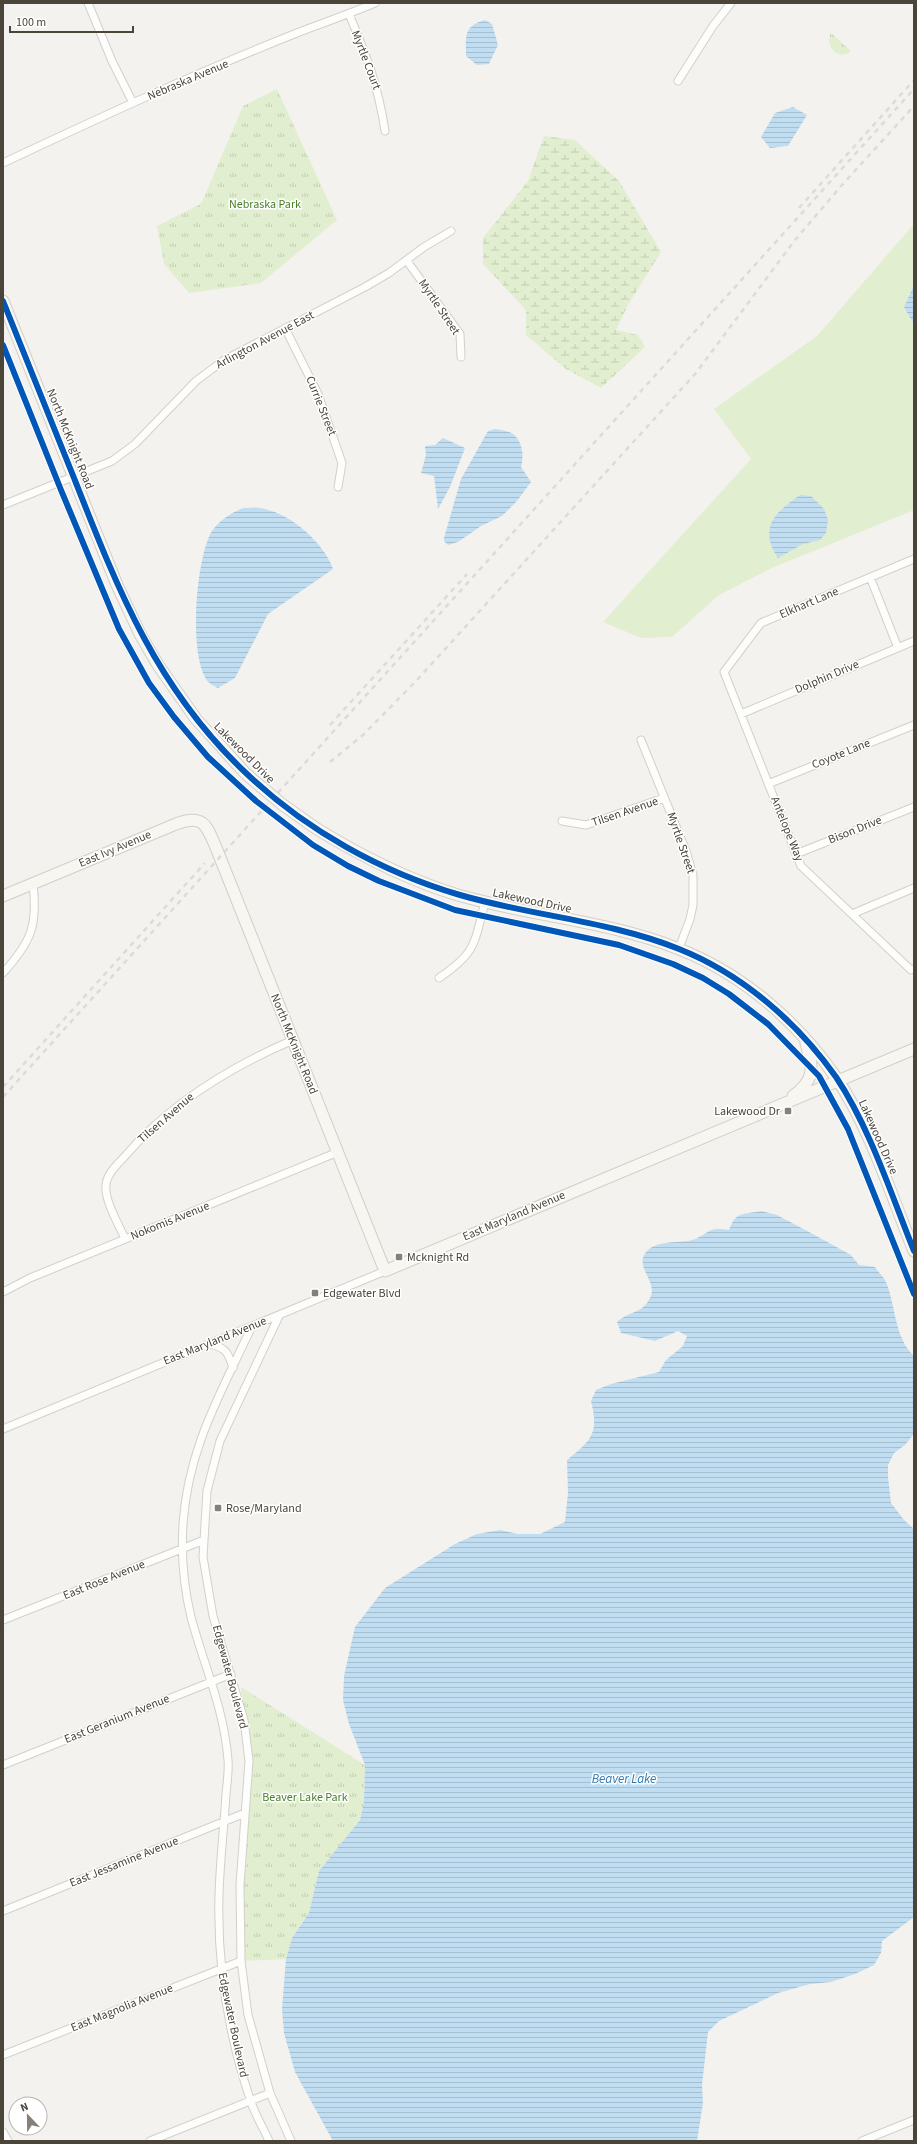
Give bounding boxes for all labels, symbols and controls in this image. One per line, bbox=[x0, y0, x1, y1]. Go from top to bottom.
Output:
scale bar bbox=[10, 8, 133, 34]
text: 100 m bbox=[16, 14, 46, 31]
street label: Myrtle Court bbox=[347, 28, 385, 92]
street label: Nebraska Avenue bbox=[145, 55, 231, 105]
park label: Nebraska Park bbox=[229, 196, 301, 213]
street label: Myrtle Street bbox=[414, 276, 464, 338]
street label: Arlington Avenue East bbox=[213, 307, 317, 373]
street label: Currie Street bbox=[301, 374, 341, 438]
street label: North McKnight Road bbox=[42, 386, 98, 492]
street label: Elkhart Lane bbox=[777, 583, 841, 623]
street label: Dolphin Drive bbox=[792, 656, 862, 698]
street label: Lakewood Drive bbox=[210, 719, 278, 787]
street label: Coyote Lane bbox=[809, 735, 873, 773]
street label: Tilsen Avenue bbox=[589, 793, 661, 831]
street label: Antelope Way bbox=[766, 794, 808, 864]
street label: Myrtle Street bbox=[663, 810, 699, 876]
street label: Bison Drive bbox=[826, 812, 884, 848]
street label: East Ivy Avenue bbox=[76, 826, 154, 872]
street label: Lakewood Drive bbox=[491, 884, 573, 918]
street label: North McKnight Road bbox=[266, 991, 322, 1097]
street label: Tilsen Avenue bbox=[134, 1089, 198, 1147]
street label: Lakewood Drive bbox=[854, 1097, 902, 1177]
place label: Lakewood Dr bbox=[714, 1103, 781, 1120]
marker: Lakewood Dr bbox=[783, 1106, 793, 1116]
street label: East Maryland Avenue bbox=[460, 1187, 568, 1245]
street label: Nokomis Avenue bbox=[128, 1197, 212, 1245]
place label: Mcknight Rd bbox=[407, 1249, 469, 1266]
marker: Mcknight Rd bbox=[394, 1252, 404, 1262]
place label: Edgewater Blvd bbox=[323, 1285, 401, 1302]
marker: Edgewater Blvd bbox=[310, 1288, 320, 1298]
street label: East Maryland Avenue bbox=[161, 1312, 269, 1370]
place label: Rose/Maryland bbox=[226, 1500, 302, 1517]
marker: Rose/Maryland bbox=[213, 1503, 223, 1513]
street label: East Rose Avenue bbox=[60, 1556, 148, 1604]
street label: Edgewater Boulevard bbox=[208, 1623, 252, 1731]
street label: East Geranium Avenue bbox=[62, 1690, 172, 1748]
water label: Beaver Lake bbox=[592, 1770, 656, 1788]
park label: Beaver Lake Park bbox=[262, 1789, 348, 1806]
street label: East Jessamine Avenue bbox=[67, 1832, 181, 1892]
street label: Edgewater Boulevard bbox=[214, 1971, 252, 2079]
street label: East Magnolia Avenue bbox=[68, 1980, 176, 2036]
north arrow bbox=[8, 2096, 48, 2136]
text: N bbox=[18, 2099, 31, 2116]

